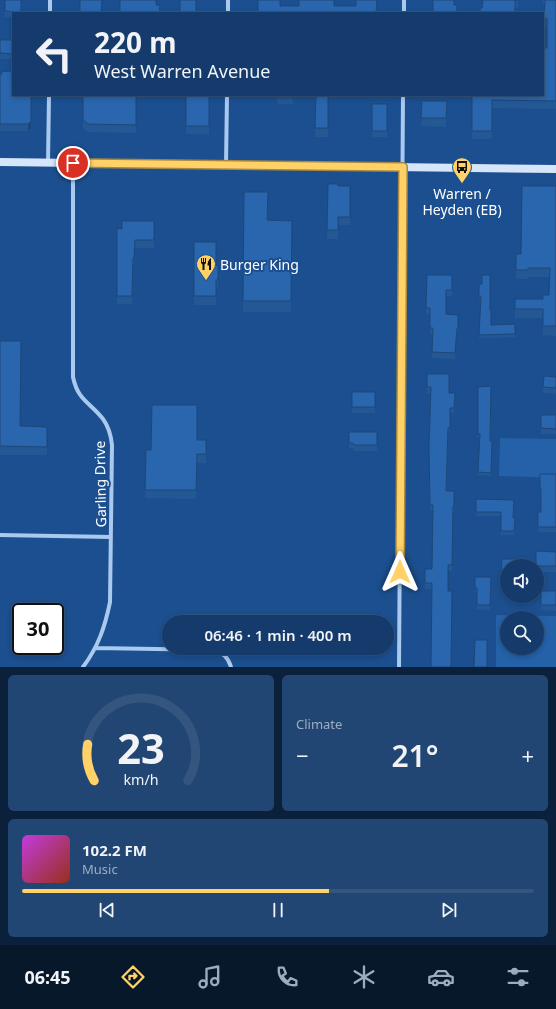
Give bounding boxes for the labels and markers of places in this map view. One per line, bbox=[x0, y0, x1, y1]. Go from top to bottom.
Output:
pin bbox=[56, 146, 90, 180]
bus stop icon: Warren / Heyden (EB) bbox=[451, 156, 473, 184]
place label: Warren / Heyden (EB) bbox=[422, 184, 502, 219]
restaurant icon: Burger King bbox=[195, 253, 217, 281]
place label: Burger King bbox=[220, 255, 299, 274]

